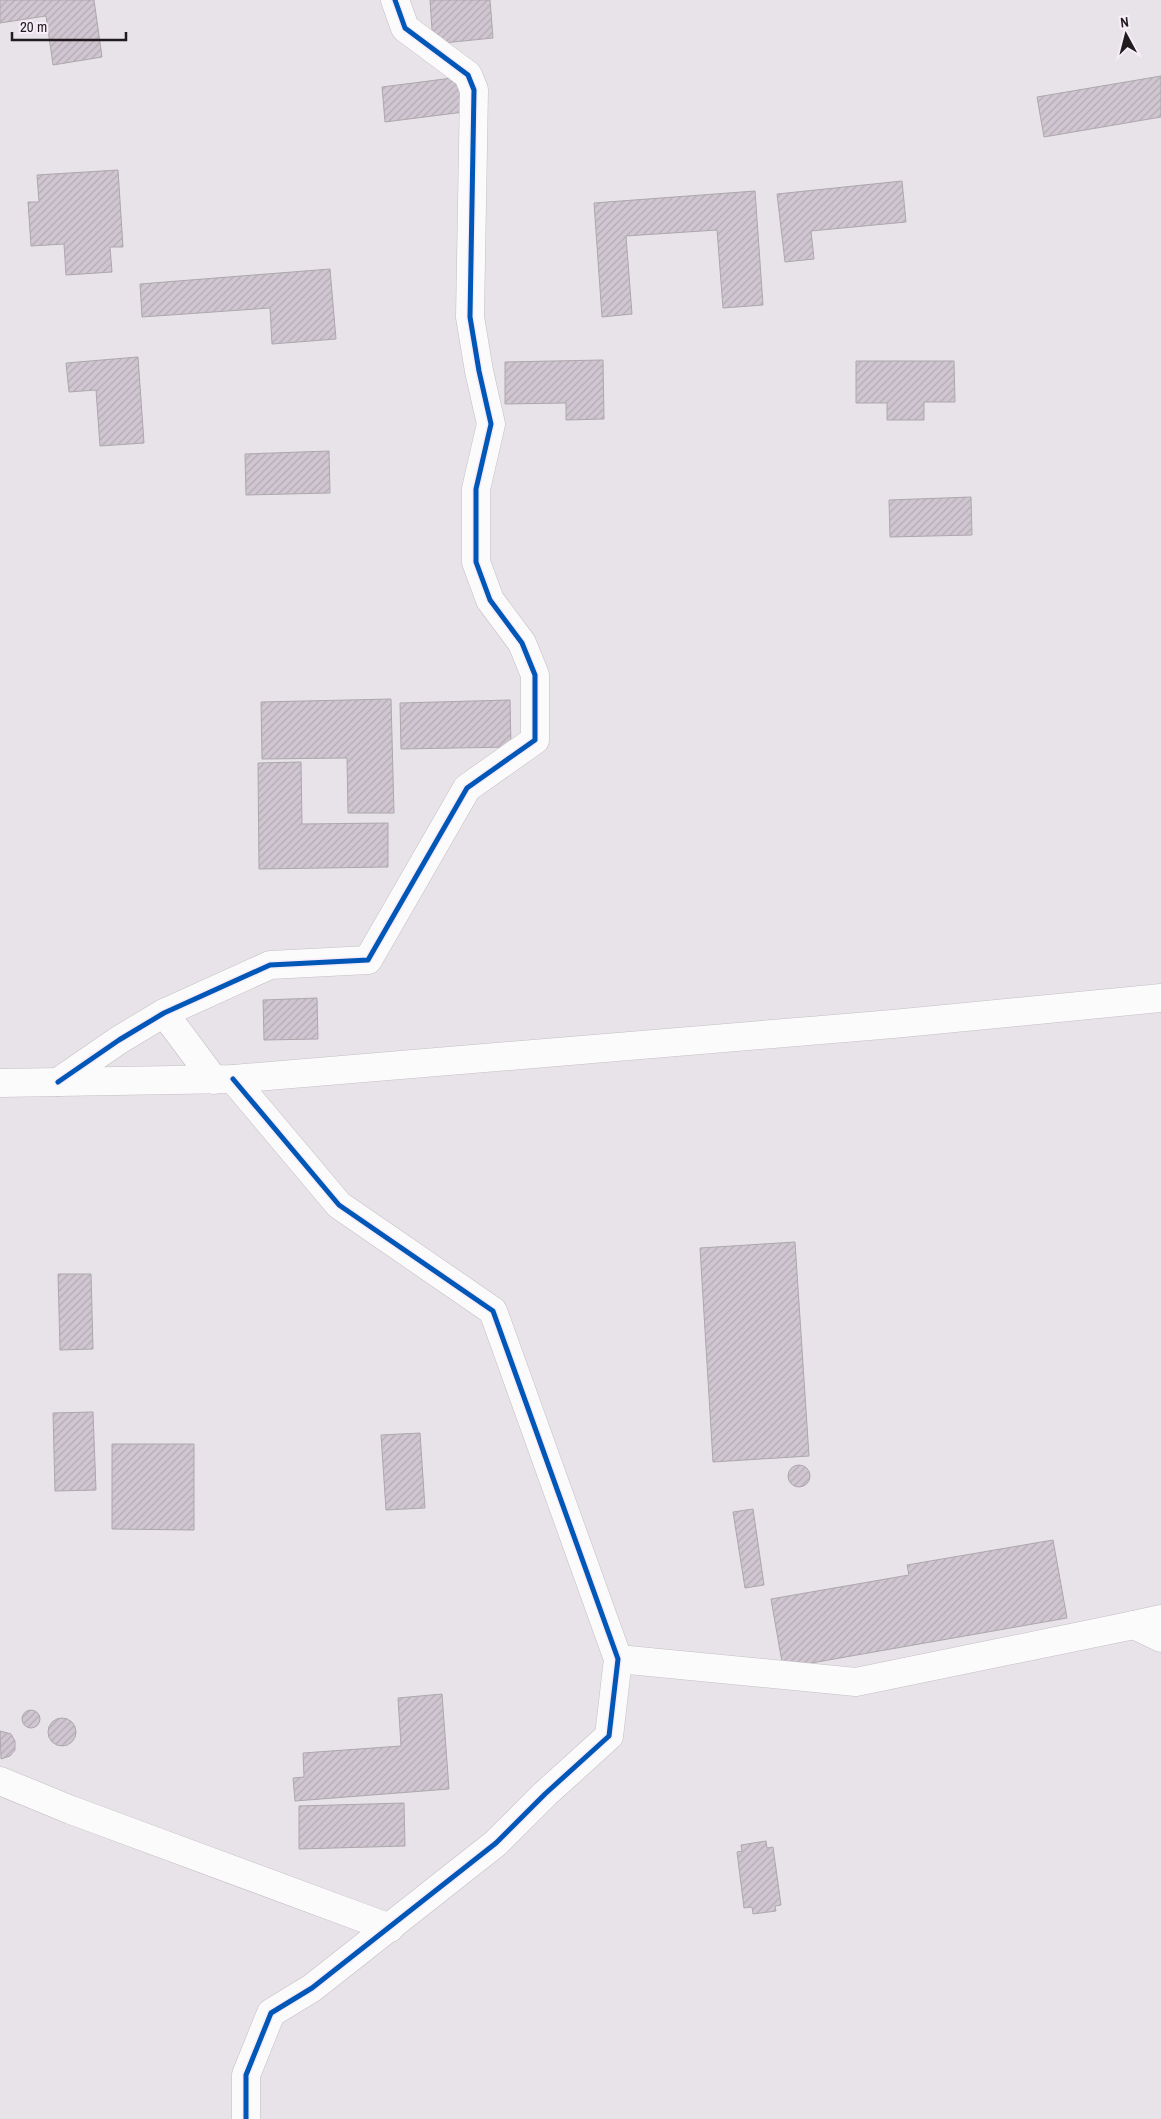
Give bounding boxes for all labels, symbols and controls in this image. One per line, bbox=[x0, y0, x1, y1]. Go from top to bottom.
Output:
scale bar bbox=[12, 10, 126, 42]
north arrow bbox=[1101, 10, 1151, 60]
text: N bbox=[1119, 13, 1130, 32]
text: 20 m bbox=[20, 16, 47, 37]

